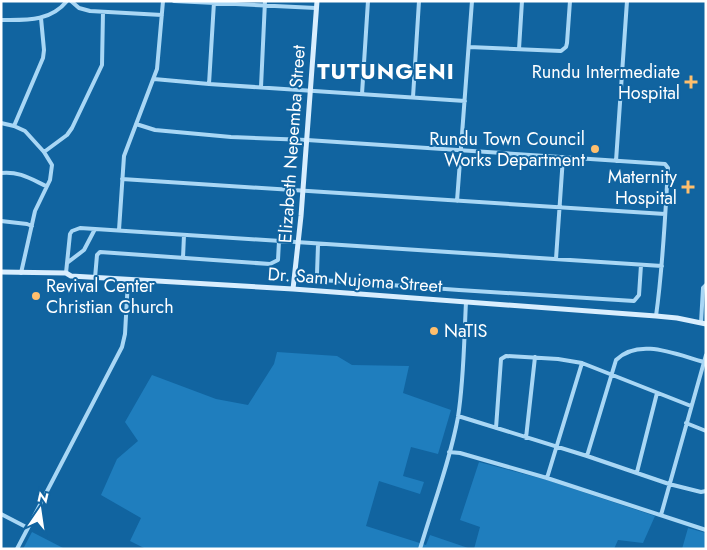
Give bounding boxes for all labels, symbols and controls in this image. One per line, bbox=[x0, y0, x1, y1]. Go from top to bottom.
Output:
street label: Elizabeth Nepemba Street bbox=[272, 43, 312, 244]
district label: TUTUNGENI bbox=[317, 55, 455, 87]
place label: Rundu Intermediate Hospital bbox=[532, 59, 680, 106]
marker: Rundu Intermediate Hospital bbox=[684, 75, 698, 89]
place label: Rundu Town Council Works Department bbox=[429, 126, 586, 173]
marker: Rundu Town Council Works Department bbox=[589, 143, 601, 155]
place label: Maternity Hospital bbox=[608, 164, 677, 211]
marker: Maternity Hospital bbox=[681, 180, 695, 194]
street label: Dr. Sam Nujoma Street bbox=[267, 261, 444, 299]
place label: Revival Center Christian Church bbox=[46, 273, 174, 320]
marker: Revival Center Christian Church bbox=[30, 290, 42, 302]
place label: NaTIS bbox=[444, 318, 488, 344]
marker: NaTIS bbox=[428, 325, 440, 337]
north arrow bbox=[15, 485, 65, 535]
text: N bbox=[35, 486, 51, 508]

